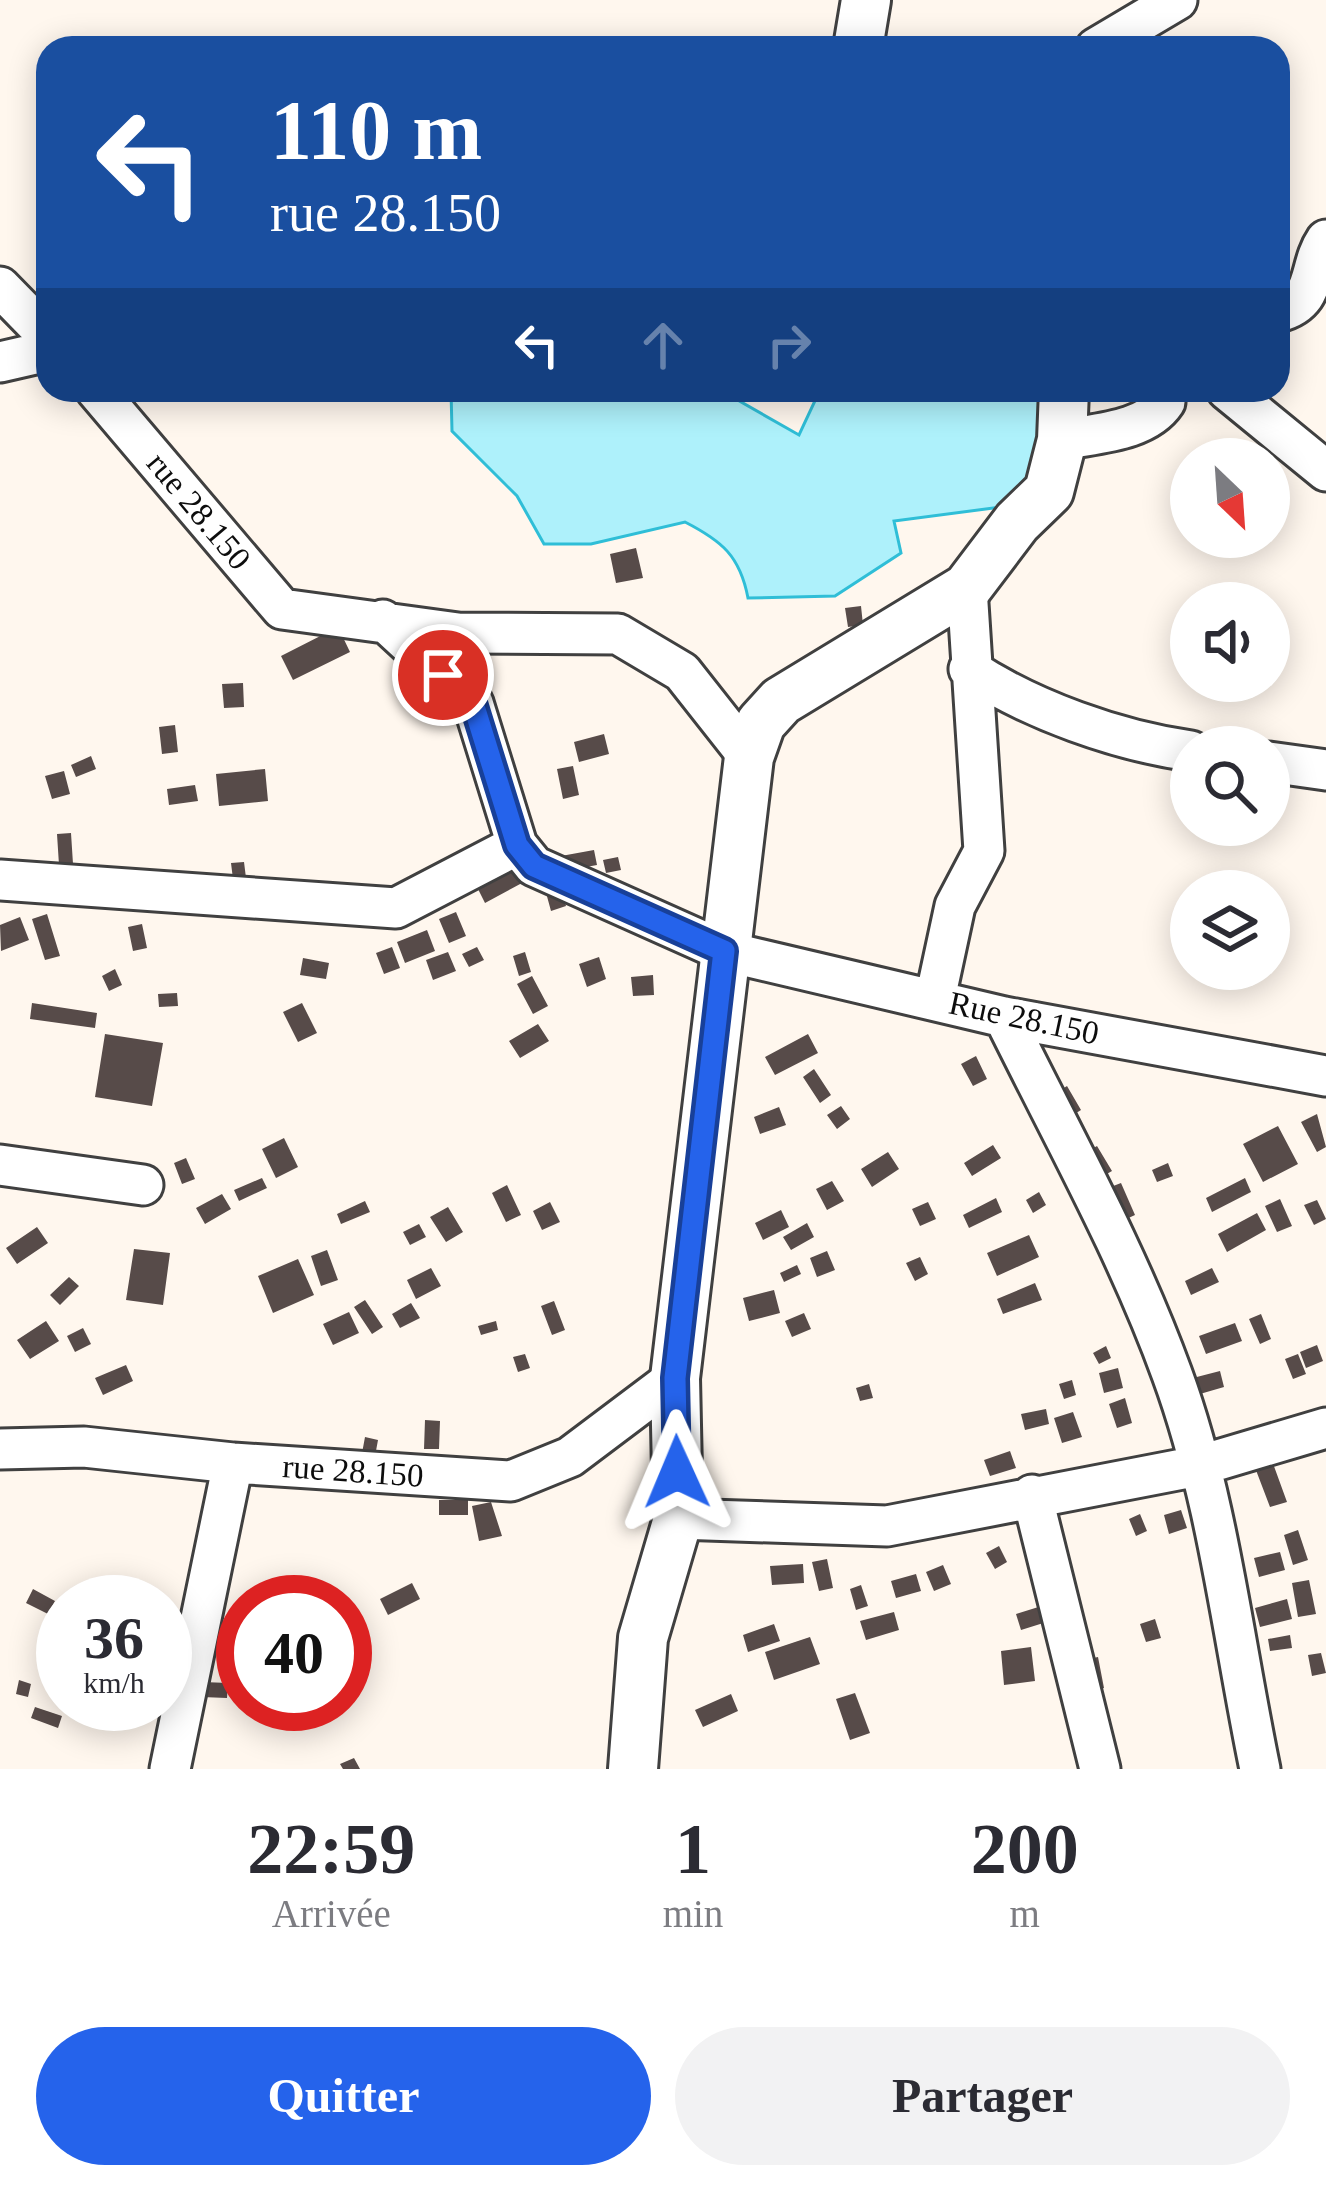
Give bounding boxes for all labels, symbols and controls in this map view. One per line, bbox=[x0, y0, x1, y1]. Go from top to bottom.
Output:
icon: left bbox=[72, 84, 228, 240]
text: 110 m bbox=[270, 84, 482, 177]
text: rue 28.150 bbox=[270, 183, 501, 243]
icon: left bbox=[504, 312, 570, 378]
icon: ahead bbox=[630, 312, 696, 378]
icon: right bbox=[756, 312, 822, 378]
north arrow bbox=[1170, 438, 1290, 558]
map controls bbox=[1170, 438, 1290, 990]
street label: rue 28.150 bbox=[140, 445, 258, 577]
button: sound bbox=[1170, 582, 1290, 702]
pin bbox=[392, 624, 494, 726]
icon: arrive bbox=[410, 642, 476, 708]
button: search bbox=[1170, 726, 1290, 846]
button: layers bbox=[1170, 870, 1290, 990]
street label: Rue 28.150 bbox=[946, 985, 1102, 1051]
position arrow bbox=[614, 1409, 740, 1535]
street label: rue 28.150 bbox=[281, 1448, 425, 1494]
speed limit sign: 40 bbox=[216, 1575, 372, 1731]
text: 36 bbox=[84, 1605, 144, 1671]
text: km/h bbox=[83, 1666, 145, 1699]
text: 22:59 bbox=[247, 1809, 415, 1889]
text: 1 bbox=[675, 1809, 711, 1889]
text: 200 bbox=[971, 1809, 1079, 1889]
text: Arrivée bbox=[272, 1892, 391, 1935]
text: min bbox=[663, 1892, 723, 1935]
text: m bbox=[1009, 1892, 1040, 1935]
button: Quitter bbox=[36, 2027, 651, 2165]
button: Partager bbox=[675, 2027, 1290, 2165]

